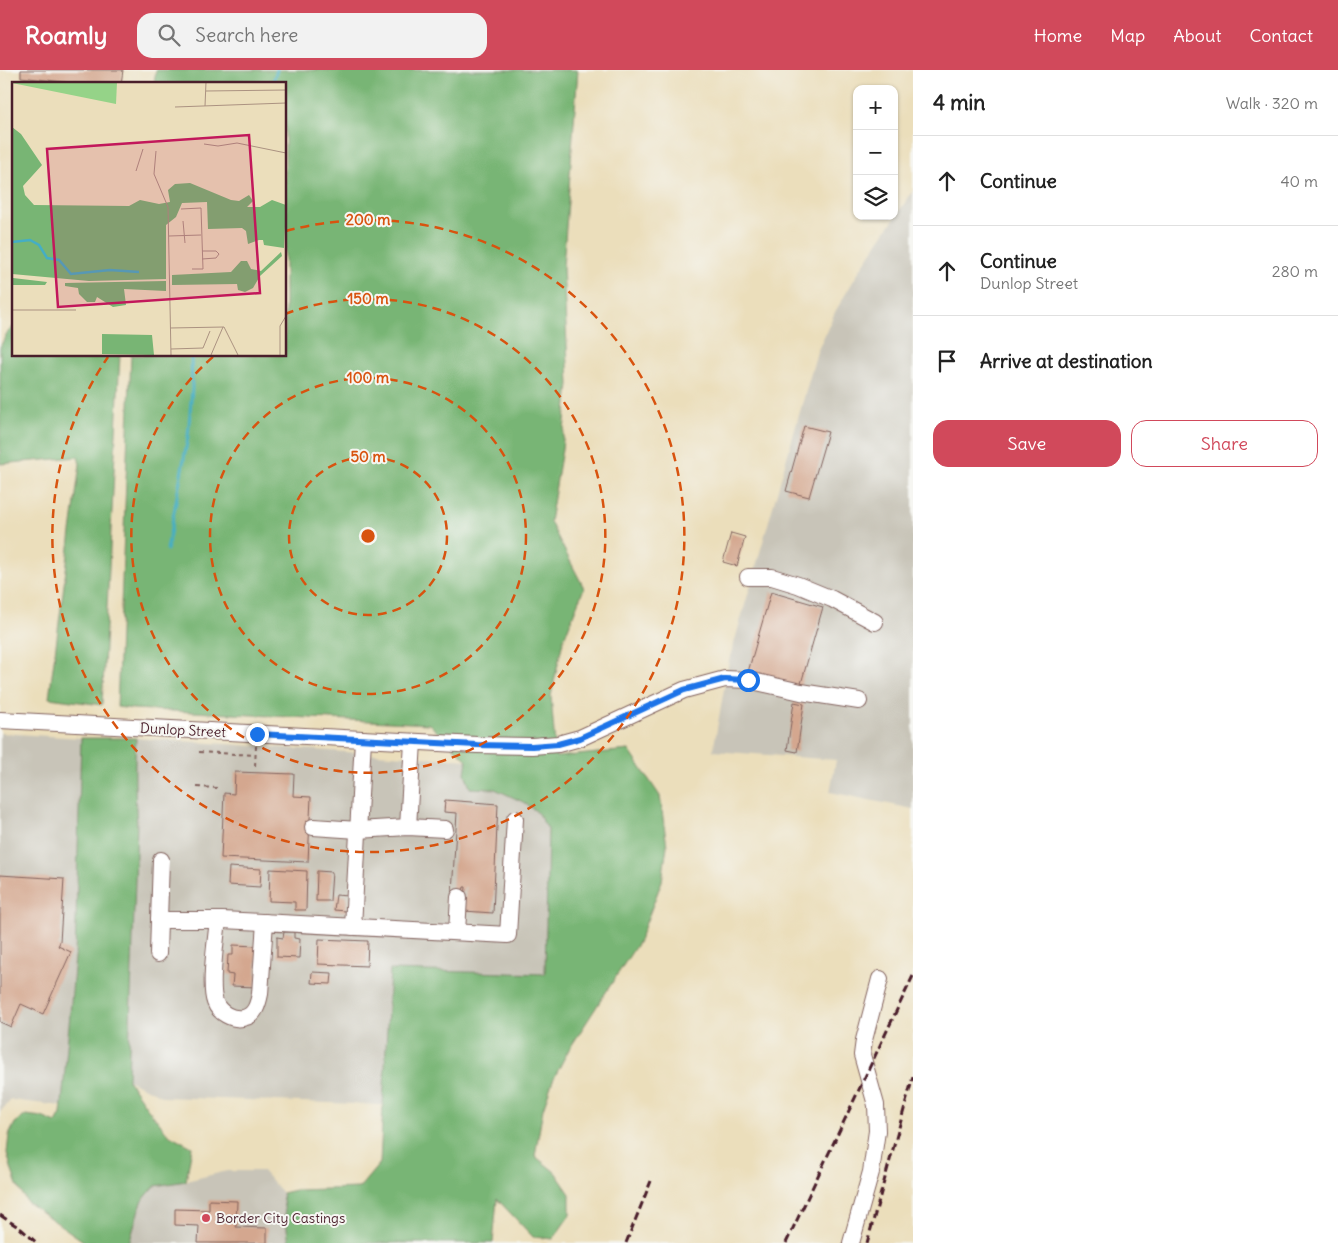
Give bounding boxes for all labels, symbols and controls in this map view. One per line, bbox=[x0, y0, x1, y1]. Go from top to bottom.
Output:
search box bbox=[137, 13, 487, 58]
text: Roamly bbox=[25, 20, 107, 50]
icon: search bbox=[155, 21, 183, 49]
text: Search here bbox=[195, 23, 298, 47]
text: Home bbox=[1034, 24, 1082, 47]
text: Map bbox=[1110, 24, 1145, 47]
text: About bbox=[1173, 24, 1221, 47]
text: Contact bbox=[1249, 24, 1313, 47]
inset map bbox=[12, 82, 286, 356]
map controls bbox=[853, 85, 898, 220]
button: + bbox=[853, 85, 898, 130]
text: 4 min bbox=[933, 89, 985, 116]
text: Walk · 320 m bbox=[1226, 93, 1318, 113]
button: − bbox=[853, 130, 898, 175]
icon: ahead bbox=[933, 167, 961, 195]
text: Continue bbox=[980, 169, 1057, 193]
text: 40 m bbox=[1280, 171, 1318, 191]
button: layers bbox=[853, 175, 898, 220]
text: 200 m bbox=[346, 210, 390, 229]
text: Continue bbox=[980, 249, 1057, 273]
icon: ahead bbox=[933, 257, 961, 285]
text: 280 m bbox=[1272, 261, 1318, 281]
text: Dunlop Street bbox=[980, 273, 1078, 293]
text: 150 m bbox=[347, 289, 389, 308]
icon: arrive bbox=[933, 347, 961, 375]
text: Arrive at destination bbox=[980, 349, 1153, 373]
text: 100 m bbox=[347, 368, 389, 387]
button: Save bbox=[933, 420, 1121, 467]
button: Share bbox=[1131, 420, 1318, 467]
text: 50 m bbox=[350, 447, 386, 466]
centre of rings bbox=[359, 527, 377, 545]
route start bbox=[737, 669, 760, 692]
street label: Dunlop Street bbox=[140, 719, 227, 741]
route end bbox=[246, 723, 269, 746]
place label: Border City Castings bbox=[216, 1209, 345, 1227]
marker: Border City Castings bbox=[200, 1212, 212, 1224]

